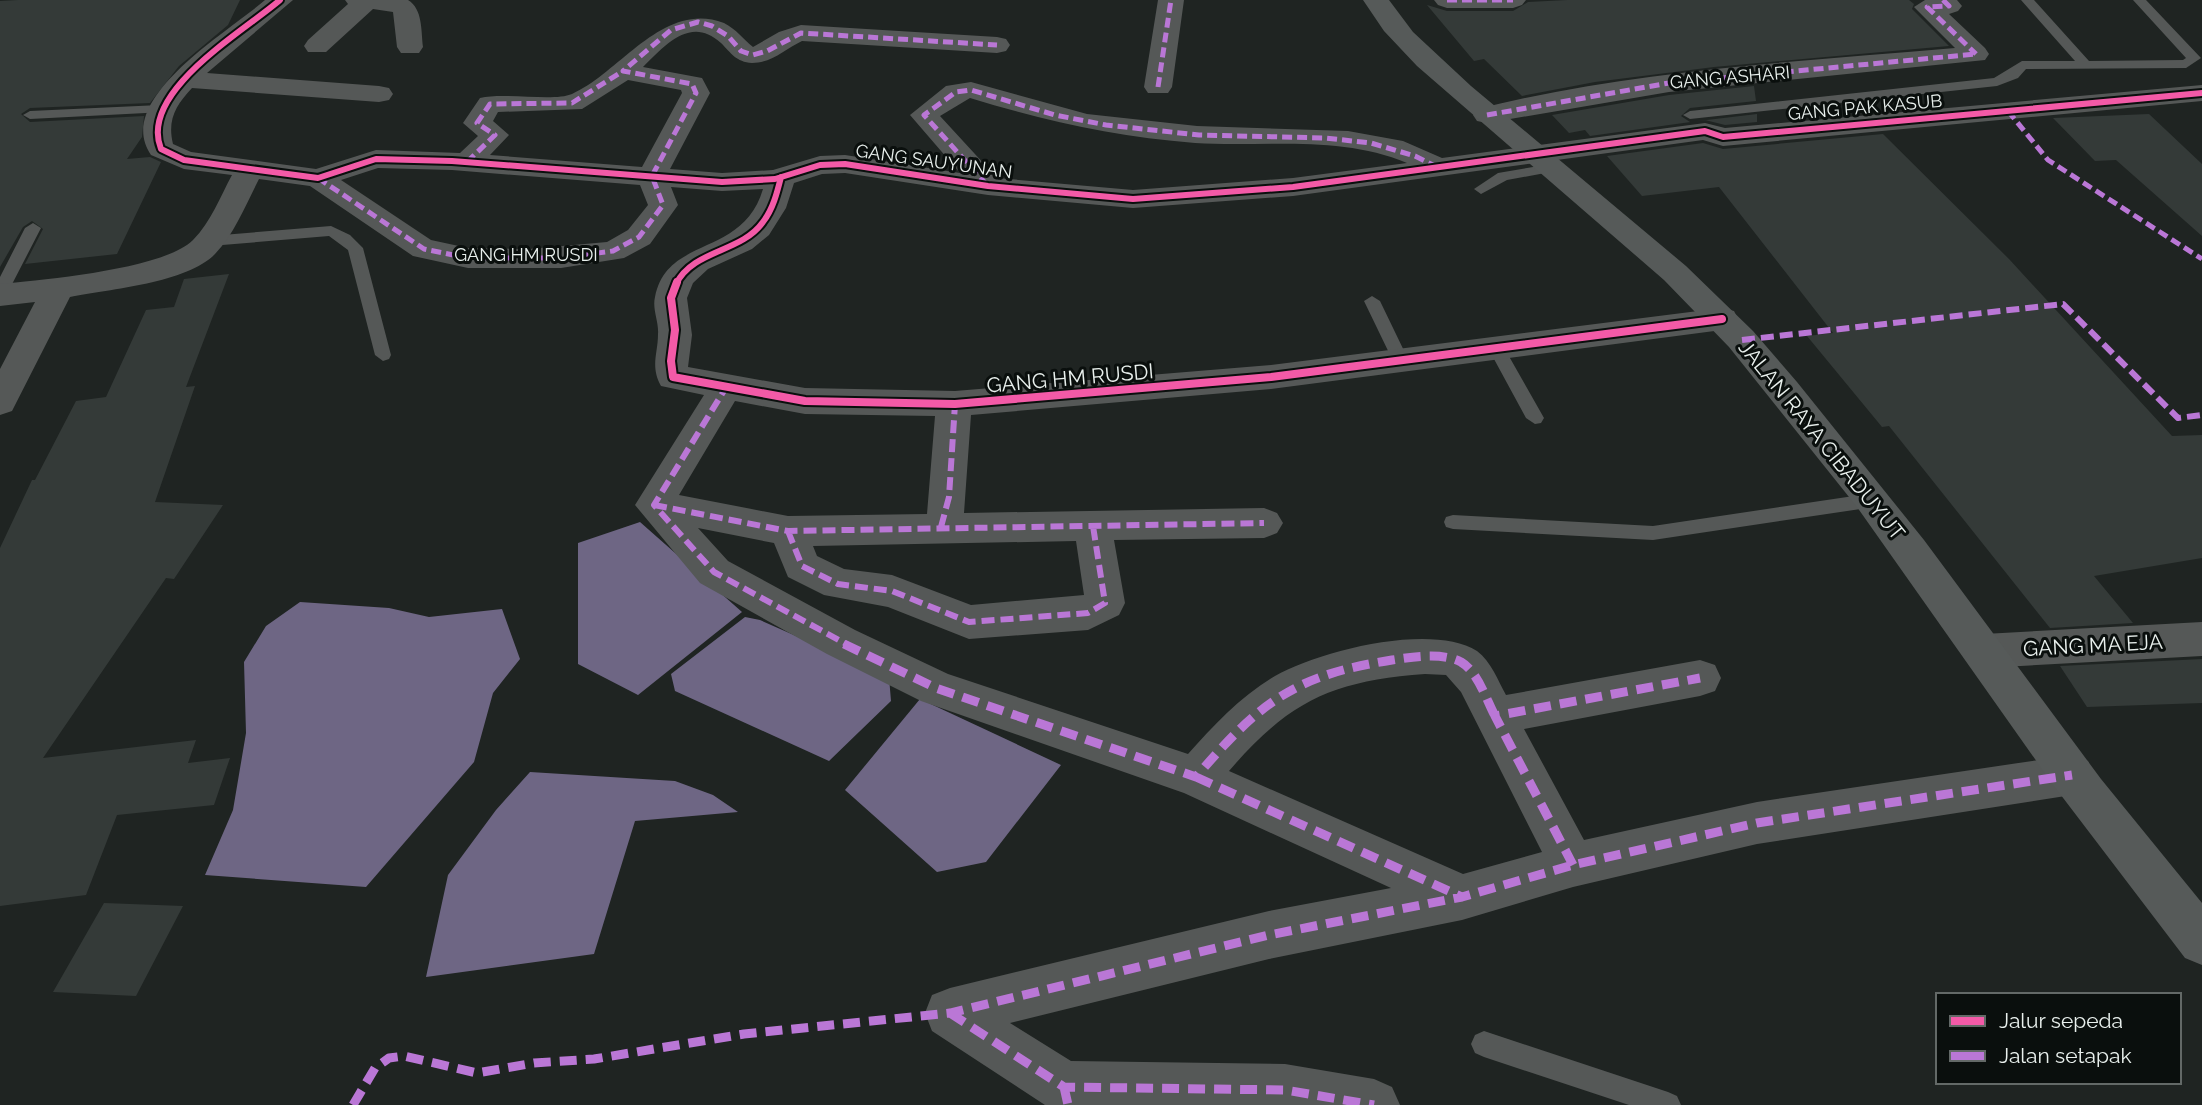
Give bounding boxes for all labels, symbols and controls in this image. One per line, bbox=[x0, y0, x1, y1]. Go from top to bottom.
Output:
street label: GANG ASHARI bbox=[1669, 61, 1791, 93]
street label: GANG PAK KASUB bbox=[1787, 90, 1943, 124]
street label: GANG SAUYUNAN bbox=[855, 140, 1013, 182]
street label: GANG HM RUSDI bbox=[454, 244, 598, 265]
street label: JALAN RAYA CIBADUYUT bbox=[1734, 335, 1910, 545]
street label: GANG HM RUSDI bbox=[985, 358, 1155, 398]
street label: GANG MA EJA bbox=[2022, 629, 2164, 661]
legend bbox=[1936, 993, 2181, 1084]
text: Jalur sepeda bbox=[1999, 1008, 2123, 1033]
text: Jalan setapak bbox=[1999, 1043, 2132, 1068]

